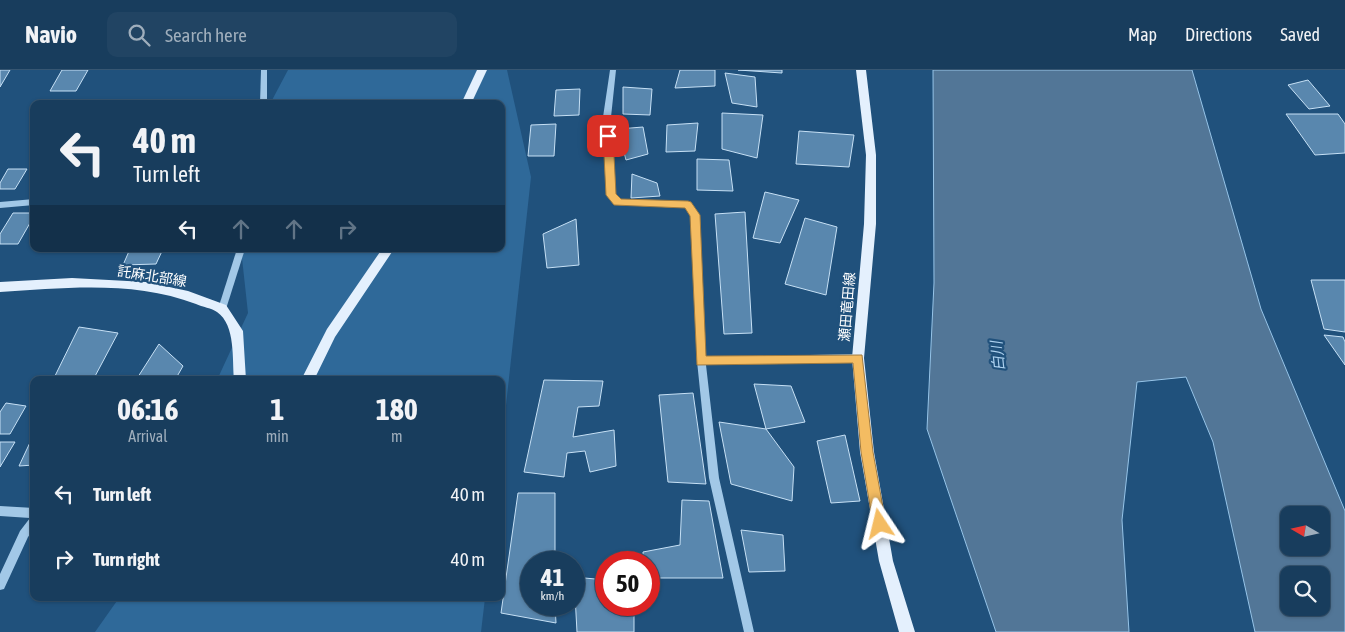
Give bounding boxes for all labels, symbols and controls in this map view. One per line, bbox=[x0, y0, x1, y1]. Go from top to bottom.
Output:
search box bbox=[107, 12, 457, 57]
text: Navio bbox=[25, 21, 77, 48]
icon: search bbox=[125, 21, 153, 49]
text: Search here bbox=[165, 24, 247, 46]
text: Map bbox=[1128, 24, 1157, 45]
text: Directions bbox=[1185, 24, 1252, 45]
text: Saved bbox=[1280, 24, 1320, 45]
pin bbox=[587, 115, 629, 157]
icon: left bbox=[50, 120, 115, 185]
text: 40 m bbox=[133, 120, 196, 160]
icon: arrive bbox=[594, 122, 622, 150]
text: Turn left bbox=[133, 161, 200, 187]
icon: left bbox=[174, 215, 202, 243]
icon: ahead bbox=[227, 215, 255, 243]
icon: ahead bbox=[280, 215, 308, 243]
icon: right bbox=[333, 215, 361, 243]
street label: 託麻北部線 bbox=[116, 263, 188, 289]
street label: 瀬田竜田線 bbox=[836, 271, 858, 343]
water label: 白川 bbox=[987, 338, 1008, 372]
text: 06:16 bbox=[117, 392, 179, 426]
text: 1 bbox=[270, 392, 284, 426]
text: 180 bbox=[376, 392, 418, 426]
text: Arrival bbox=[128, 427, 167, 445]
text: min bbox=[266, 427, 289, 445]
text: m bbox=[391, 427, 403, 445]
icon: left bbox=[50, 480, 78, 508]
text: Turn left bbox=[93, 483, 151, 505]
text: 40 m bbox=[451, 483, 485, 505]
position arrow bbox=[853, 497, 905, 549]
north arrow bbox=[1280, 506, 1330, 556]
map controls bbox=[1280, 506, 1330, 616]
icon: right bbox=[50, 545, 78, 573]
text: Turn right bbox=[93, 548, 160, 570]
text: 40 m bbox=[451, 548, 485, 570]
speed limit sign: 50 bbox=[595, 551, 660, 616]
text: 41 bbox=[541, 563, 564, 591]
button: search bbox=[1280, 566, 1330, 616]
text: km/h bbox=[541, 589, 564, 603]

